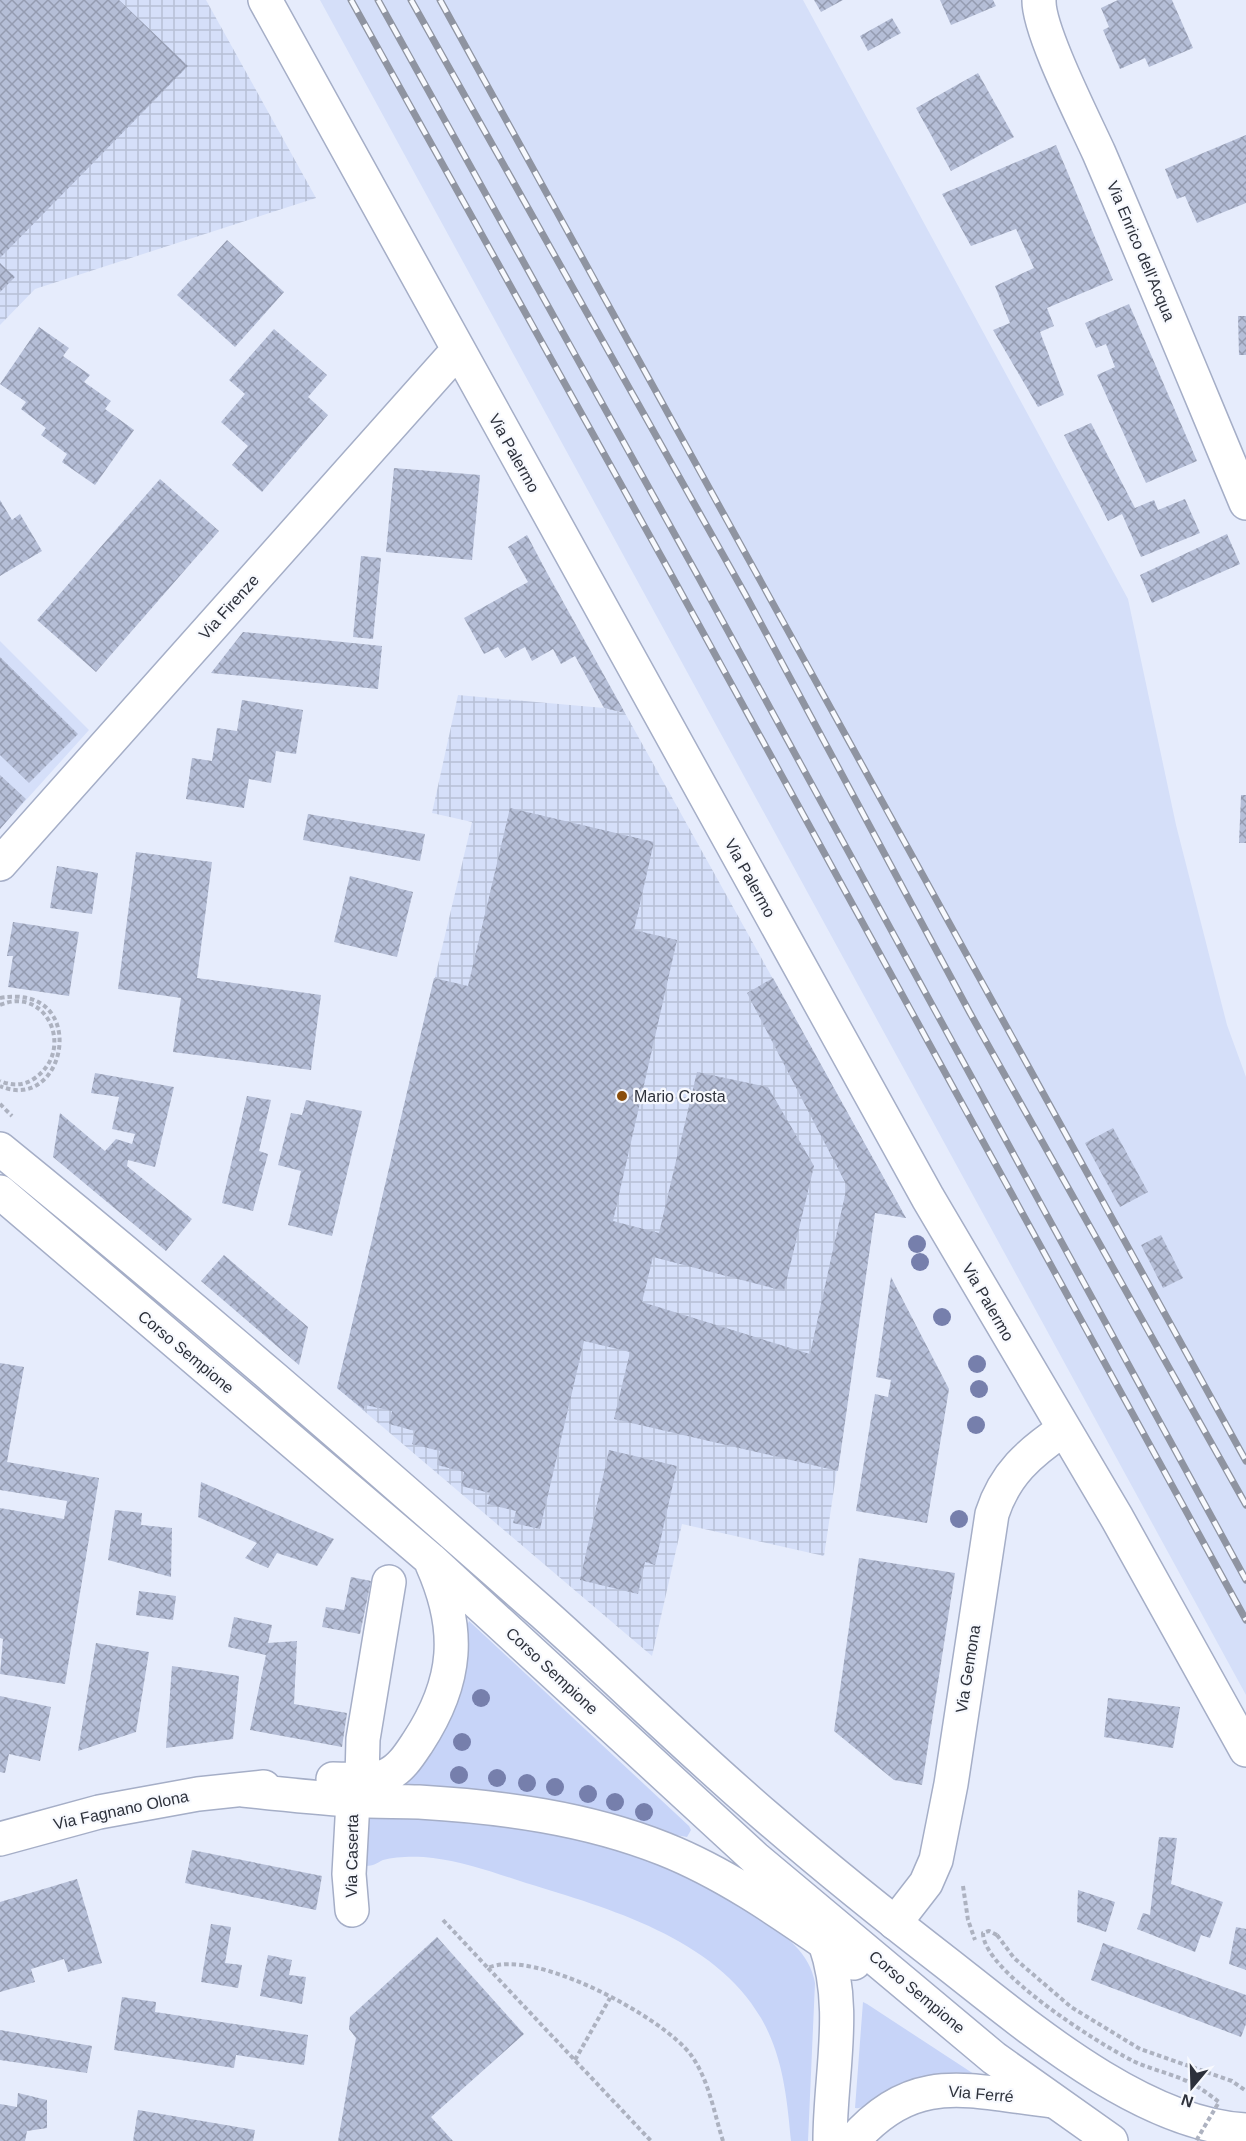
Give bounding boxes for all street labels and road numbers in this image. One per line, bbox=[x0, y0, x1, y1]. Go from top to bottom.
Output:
street label: Via Enrico dell'Acqua bbox=[1104, 178, 1178, 324]
street label: Via Palermo bbox=[486, 411, 543, 495]
street label: Via Firenze bbox=[196, 571, 262, 643]
street label: Via Palermo bbox=[722, 836, 779, 920]
street label: Via Palermo bbox=[959, 1260, 1017, 1344]
street label: Corso Sempione bbox=[135, 1307, 237, 1397]
street label: Corso Sempione bbox=[503, 1624, 601, 1718]
street label: Via Gemona bbox=[953, 1624, 983, 1714]
street label: Via Fagnano Olona bbox=[52, 1787, 190, 1833]
street label: Via Caserta bbox=[343, 1814, 361, 1898]
street label: Corso Sempione bbox=[866, 1947, 968, 2037]
street label: Via Ferré bbox=[948, 2083, 1014, 2105]

